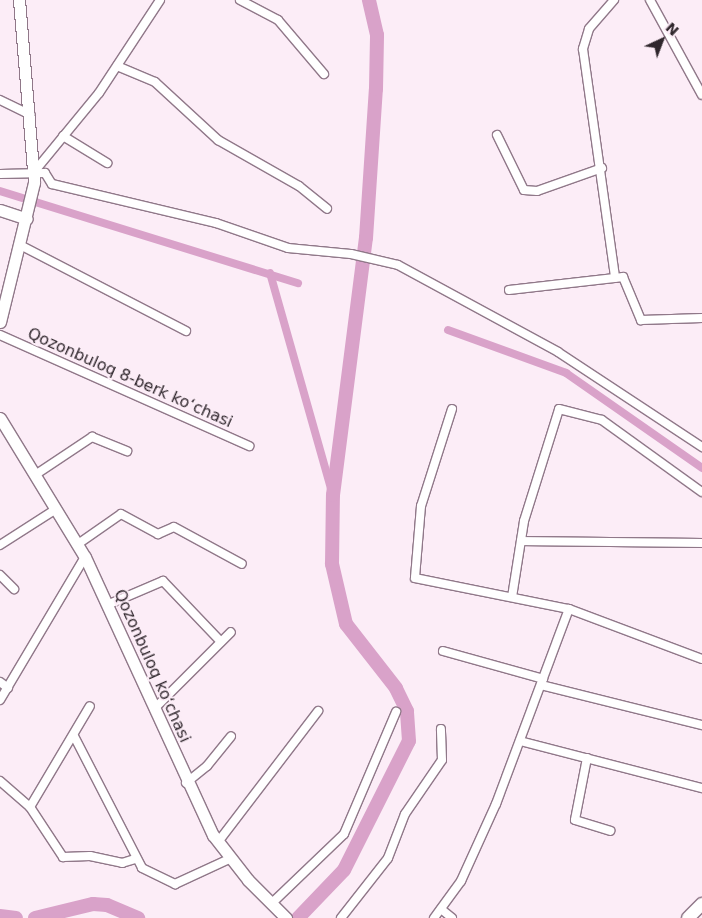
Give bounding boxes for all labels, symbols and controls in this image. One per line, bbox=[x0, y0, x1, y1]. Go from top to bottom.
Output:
north arrow bbox=[637, 15, 687, 65]
text: N bbox=[662, 19, 682, 39]
street label: Qozonbuloq 8-berk koʻchasi bbox=[24, 324, 236, 432]
street label: Qozonbuloq koʻchasi bbox=[110, 586, 194, 746]

